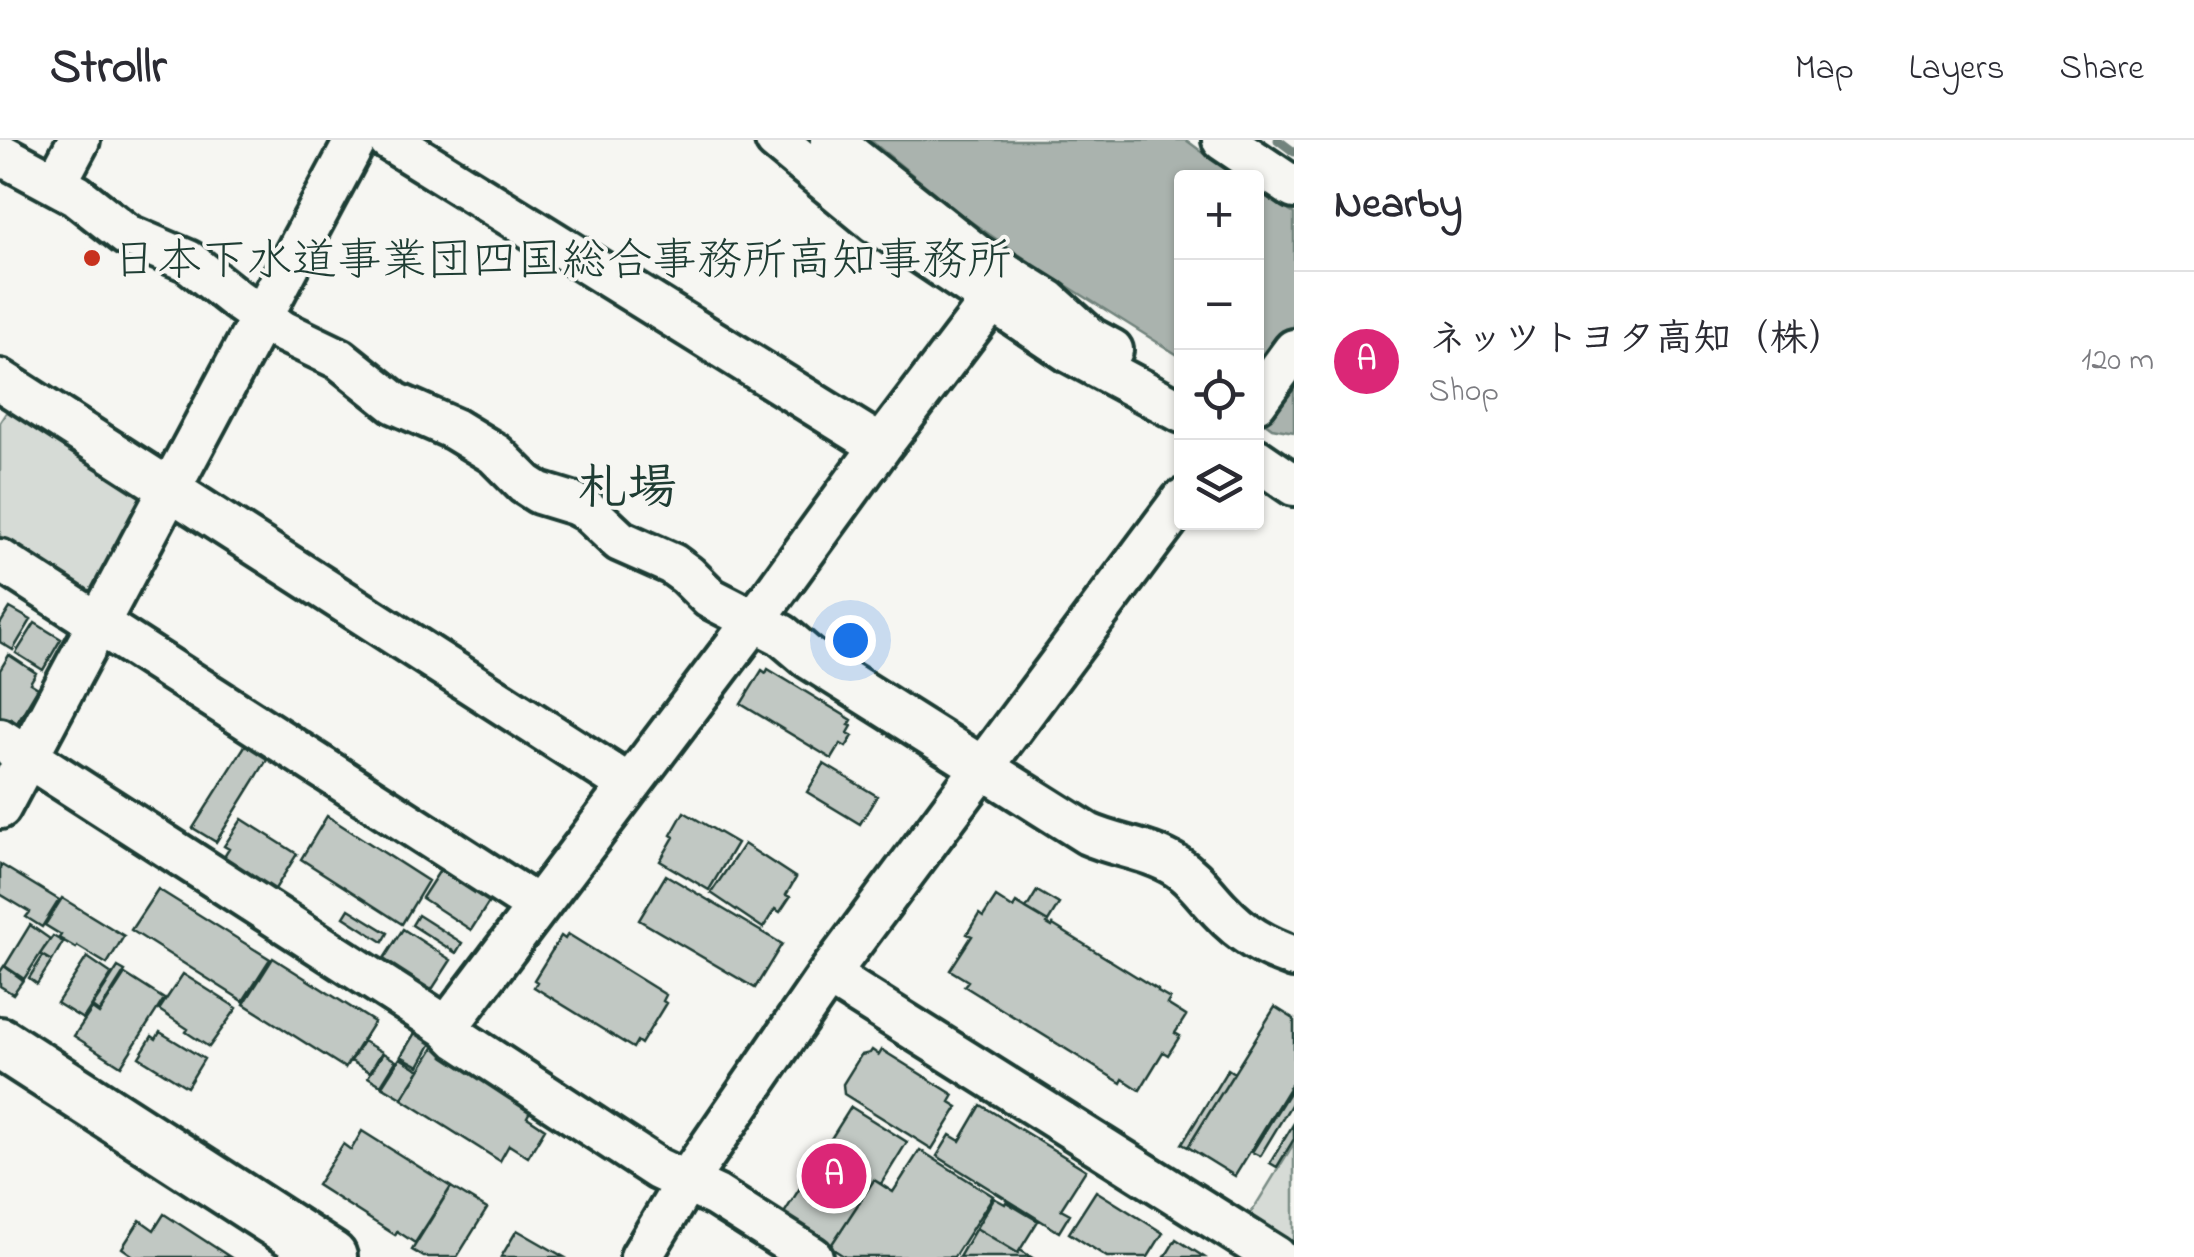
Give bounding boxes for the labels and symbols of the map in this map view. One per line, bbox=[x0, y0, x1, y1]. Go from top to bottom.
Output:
place label: 日本下水道事業団四国総合事務所高知事務所 bbox=[112, 230, 1012, 296]
marker: 日本下水道事業団四国総合事務所高知事務所 bbox=[81, 247, 103, 269]
district label: 札場 bbox=[577, 454, 677, 527]
your location bbox=[825, 615, 876, 666]
pin: A bbox=[802, 1138, 866, 1214]

